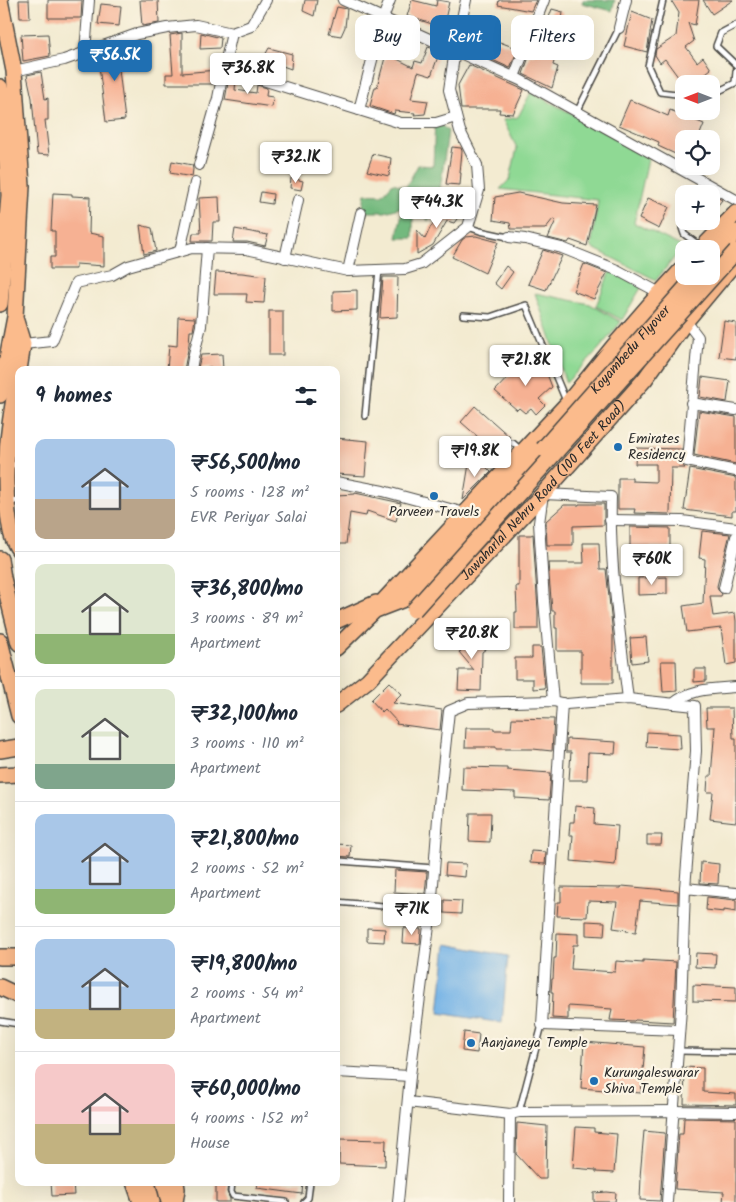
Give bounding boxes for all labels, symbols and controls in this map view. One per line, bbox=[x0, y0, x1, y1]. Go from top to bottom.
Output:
chip: Buy bbox=[355, 15, 420, 60]
chip: Rent bbox=[430, 15, 501, 60]
chip: Filters bbox=[511, 15, 594, 60]
pin: ₹56.5K bbox=[74, 39, 156, 82]
text: ₹56.5K bbox=[89, 43, 141, 68]
pin: ₹36.8K bbox=[207, 52, 289, 95]
text: ₹36.8K bbox=[221, 56, 275, 81]
north arrow bbox=[675, 75, 720, 120]
map controls bbox=[675, 75, 720, 285]
button: locate bbox=[675, 130, 720, 175]
pin: ₹32.1K bbox=[255, 142, 337, 184]
text: ₹32.1K bbox=[271, 145, 321, 170]
button: + bbox=[675, 185, 720, 230]
pin: ₹44.3K bbox=[396, 186, 478, 229]
text: ₹44.3K bbox=[410, 190, 464, 215]
button: − bbox=[675, 240, 720, 285]
street label: Koyambedu Flyover bbox=[585, 300, 677, 400]
pin: ₹21.8K bbox=[485, 344, 567, 387]
text: ₹21.8K bbox=[501, 348, 551, 373]
text: 9 homes bbox=[35, 380, 112, 413]
icon: filters bbox=[292, 382, 320, 410]
street label: Jawaharlal Nehru Road (100 Feet Road) bbox=[456, 395, 632, 586]
place label: Emirates Residency bbox=[628, 428, 686, 466]
pin: ₹19.8K bbox=[434, 436, 516, 478]
text: ₹19.8K bbox=[450, 439, 500, 464]
marker: Emirates Residency bbox=[612, 441, 624, 453]
text: ₹56,500/mo bbox=[190, 447, 301, 480]
icon: home bbox=[75, 459, 135, 519]
text: 5 rooms · 128 m² bbox=[190, 480, 309, 505]
marker: Parveen Travels bbox=[428, 490, 440, 502]
place label: Parveen Travels bbox=[389, 501, 479, 523]
text: EVR Periyar Salai bbox=[190, 505, 307, 530]
pin: ₹60K bbox=[622, 544, 682, 586]
text: ₹60K bbox=[632, 547, 672, 572]
text: ₹36,800/mo bbox=[190, 573, 303, 606]
icon: home bbox=[75, 584, 135, 644]
text: 3 rooms · 89 m² bbox=[190, 606, 303, 631]
pin: ₹20.8K bbox=[431, 618, 513, 660]
text: ₹20.8K bbox=[445, 621, 499, 646]
text: Apartment bbox=[190, 631, 261, 656]
text: ₹32,100/mo bbox=[190, 698, 298, 731]
icon: home bbox=[75, 709, 135, 769]
text: 3 rooms · 110 m² bbox=[190, 731, 304, 756]
text: Apartment bbox=[190, 756, 261, 781]
text: ₹21,800/mo bbox=[190, 823, 299, 856]
icon: home bbox=[75, 834, 135, 894]
text: 2 rooms · 52 m² bbox=[190, 856, 304, 881]
text: Apartment bbox=[190, 881, 261, 906]
pin: ₹71K bbox=[382, 894, 442, 936]
text: ₹71K bbox=[394, 897, 430, 922]
text: ₹19,800/mo bbox=[190, 948, 297, 981]
icon: home bbox=[75, 959, 135, 1019]
text: 2 rooms · 54 m² bbox=[190, 981, 303, 1006]
text: Apartment bbox=[190, 1006, 261, 1031]
place label: Aanjaneya Temple bbox=[481, 1032, 588, 1054]
marker: Aanjaneya Temple bbox=[465, 1037, 477, 1049]
place label: Kurungaleswarar Shiva Temple bbox=[604, 1062, 700, 1100]
text: ₹60,000/mo bbox=[190, 1073, 301, 1106]
marker: Kurungaleswarar Shiva Temple bbox=[588, 1075, 600, 1087]
icon: home bbox=[75, 1084, 135, 1144]
text: 4 rooms · 152 m² bbox=[190, 1106, 308, 1131]
text: House bbox=[190, 1131, 230, 1156]

